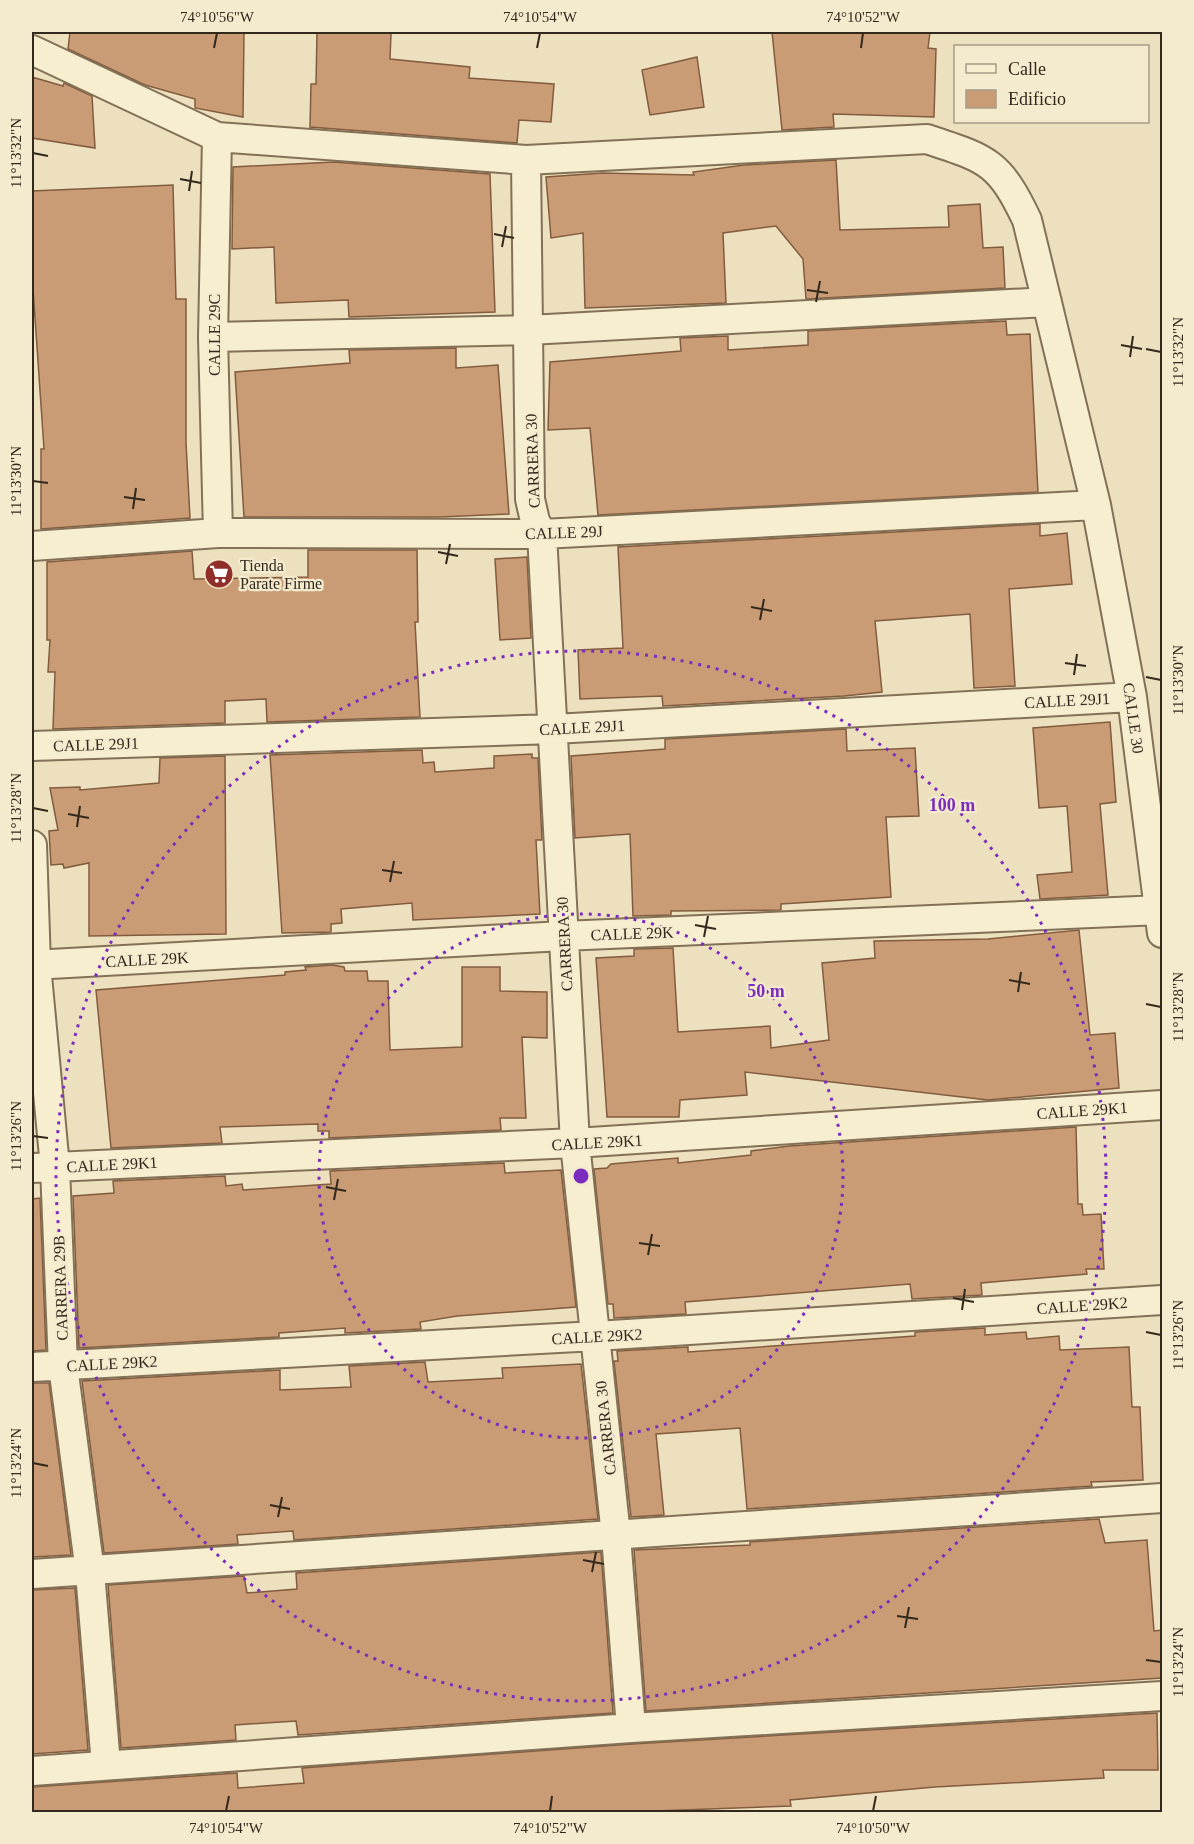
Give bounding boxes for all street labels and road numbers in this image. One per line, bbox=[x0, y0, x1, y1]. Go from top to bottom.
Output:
street label: CALLE 29C bbox=[206, 294, 223, 376]
street label: CARRERA 30 bbox=[522, 413, 543, 509]
street label: CALLE 29J bbox=[525, 523, 603, 542]
street label: CALLE 30 bbox=[1120, 681, 1147, 755]
street label: CALLE 29J1 bbox=[1024, 690, 1110, 711]
street label: CALLE 29J1 bbox=[539, 717, 625, 738]
street label: CALLE 29J1 bbox=[53, 735, 139, 754]
street label: CARRERA 30 bbox=[554, 896, 575, 992]
street label: CALLE 29K bbox=[590, 924, 674, 943]
street label: CALLE 29K bbox=[105, 949, 189, 970]
street label: CALLE 29K1 bbox=[1036, 1099, 1128, 1122]
street label: CALLE 29K1 bbox=[551, 1132, 643, 1153]
street label: CALLE 29K1 bbox=[66, 1154, 158, 1175]
street label: CARRERA 29B bbox=[50, 1235, 71, 1341]
street label: CALLE 29K2 bbox=[1036, 1294, 1128, 1317]
street label: CALLE 29K2 bbox=[551, 1326, 643, 1347]
street label: CALLE 29K2 bbox=[66, 1353, 158, 1374]
street label: CARRERA 30 bbox=[592, 1380, 619, 1476]

